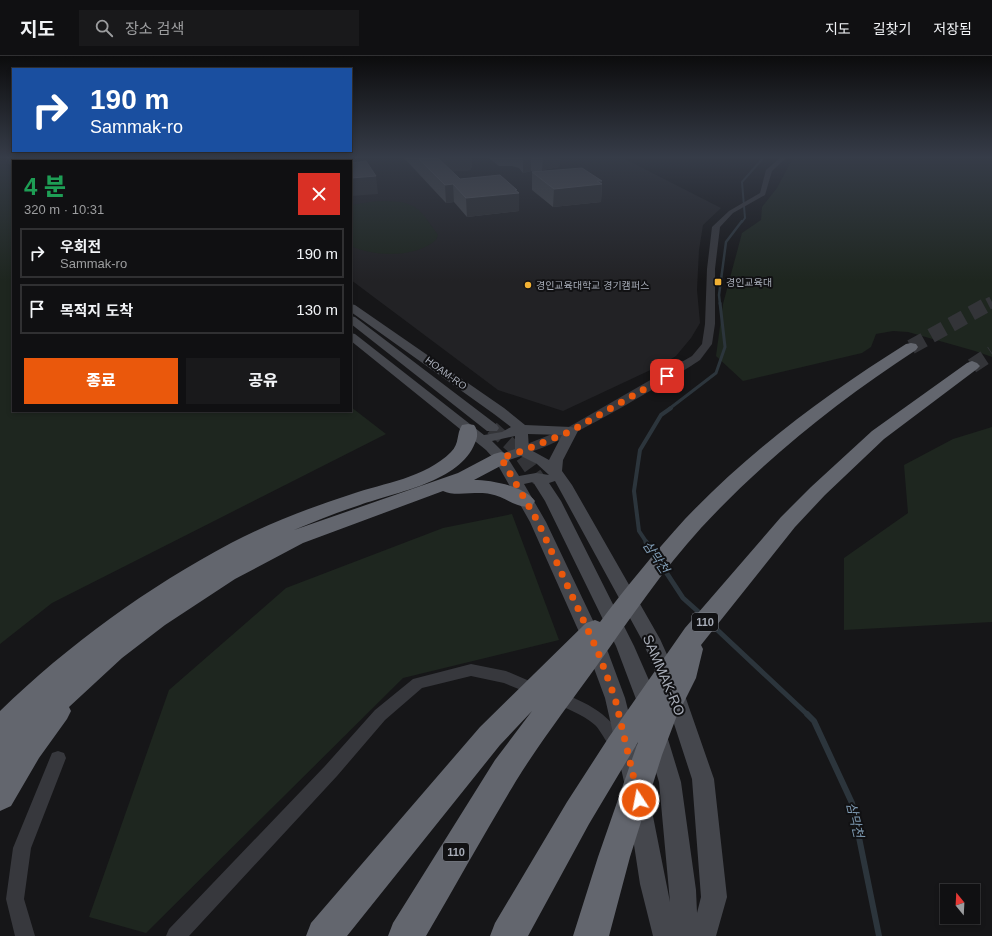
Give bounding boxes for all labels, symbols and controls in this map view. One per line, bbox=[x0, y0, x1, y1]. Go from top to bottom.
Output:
search box bbox=[79, 10, 359, 46]
icon: search bbox=[93, 17, 115, 39]
text: 지도 bbox=[20, 19, 55, 40]
text: 장소 검색 bbox=[125, 20, 184, 37]
text: 지도 bbox=[825, 21, 851, 37]
text: 길찾기 bbox=[873, 21, 911, 37]
text: 저장됨 bbox=[933, 21, 972, 37]
icon: right bbox=[24, 84, 76, 136]
text: 190 m bbox=[90, 84, 169, 115]
text: Sammak-ro bbox=[90, 117, 183, 137]
text: 4 분 bbox=[24, 173, 66, 200]
button: close bbox=[298, 173, 340, 215]
text: 320 m · 10:31 bbox=[24, 202, 104, 217]
text: 우회전 bbox=[60, 238, 101, 255]
icon: right bbox=[26, 242, 48, 264]
text: 190 m bbox=[296, 245, 338, 262]
text: Sammak-ro bbox=[60, 256, 127, 271]
marker: 경인교육대 bbox=[713, 277, 723, 287]
place label: 경인교육대 bbox=[726, 277, 772, 288]
marker: 경인교육대학교 경기캠퍼스 bbox=[523, 280, 533, 290]
place label: 경인교육대학교 경기캠퍼스 bbox=[536, 280, 649, 291]
icon: arrive bbox=[26, 298, 48, 320]
text: 130 m bbox=[296, 301, 338, 318]
text: 목적지 도착 bbox=[60, 302, 133, 319]
street label: HOAM-RO bbox=[423, 354, 469, 392]
button: 종료 bbox=[24, 358, 178, 404]
button: 공유 bbox=[186, 358, 340, 404]
pin bbox=[650, 359, 684, 393]
icon: arrive bbox=[656, 365, 678, 387]
water label: 삼막천 bbox=[640, 538, 673, 577]
road number: 110 bbox=[692, 613, 718, 631]
street label: SAMMAK-RO bbox=[640, 632, 688, 718]
position arrow bbox=[618, 779, 660, 821]
water label: 삼막천 bbox=[844, 801, 867, 840]
road number: 110 bbox=[443, 843, 469, 861]
north arrow bbox=[940, 884, 980, 924]
map controls bbox=[940, 884, 980, 924]

